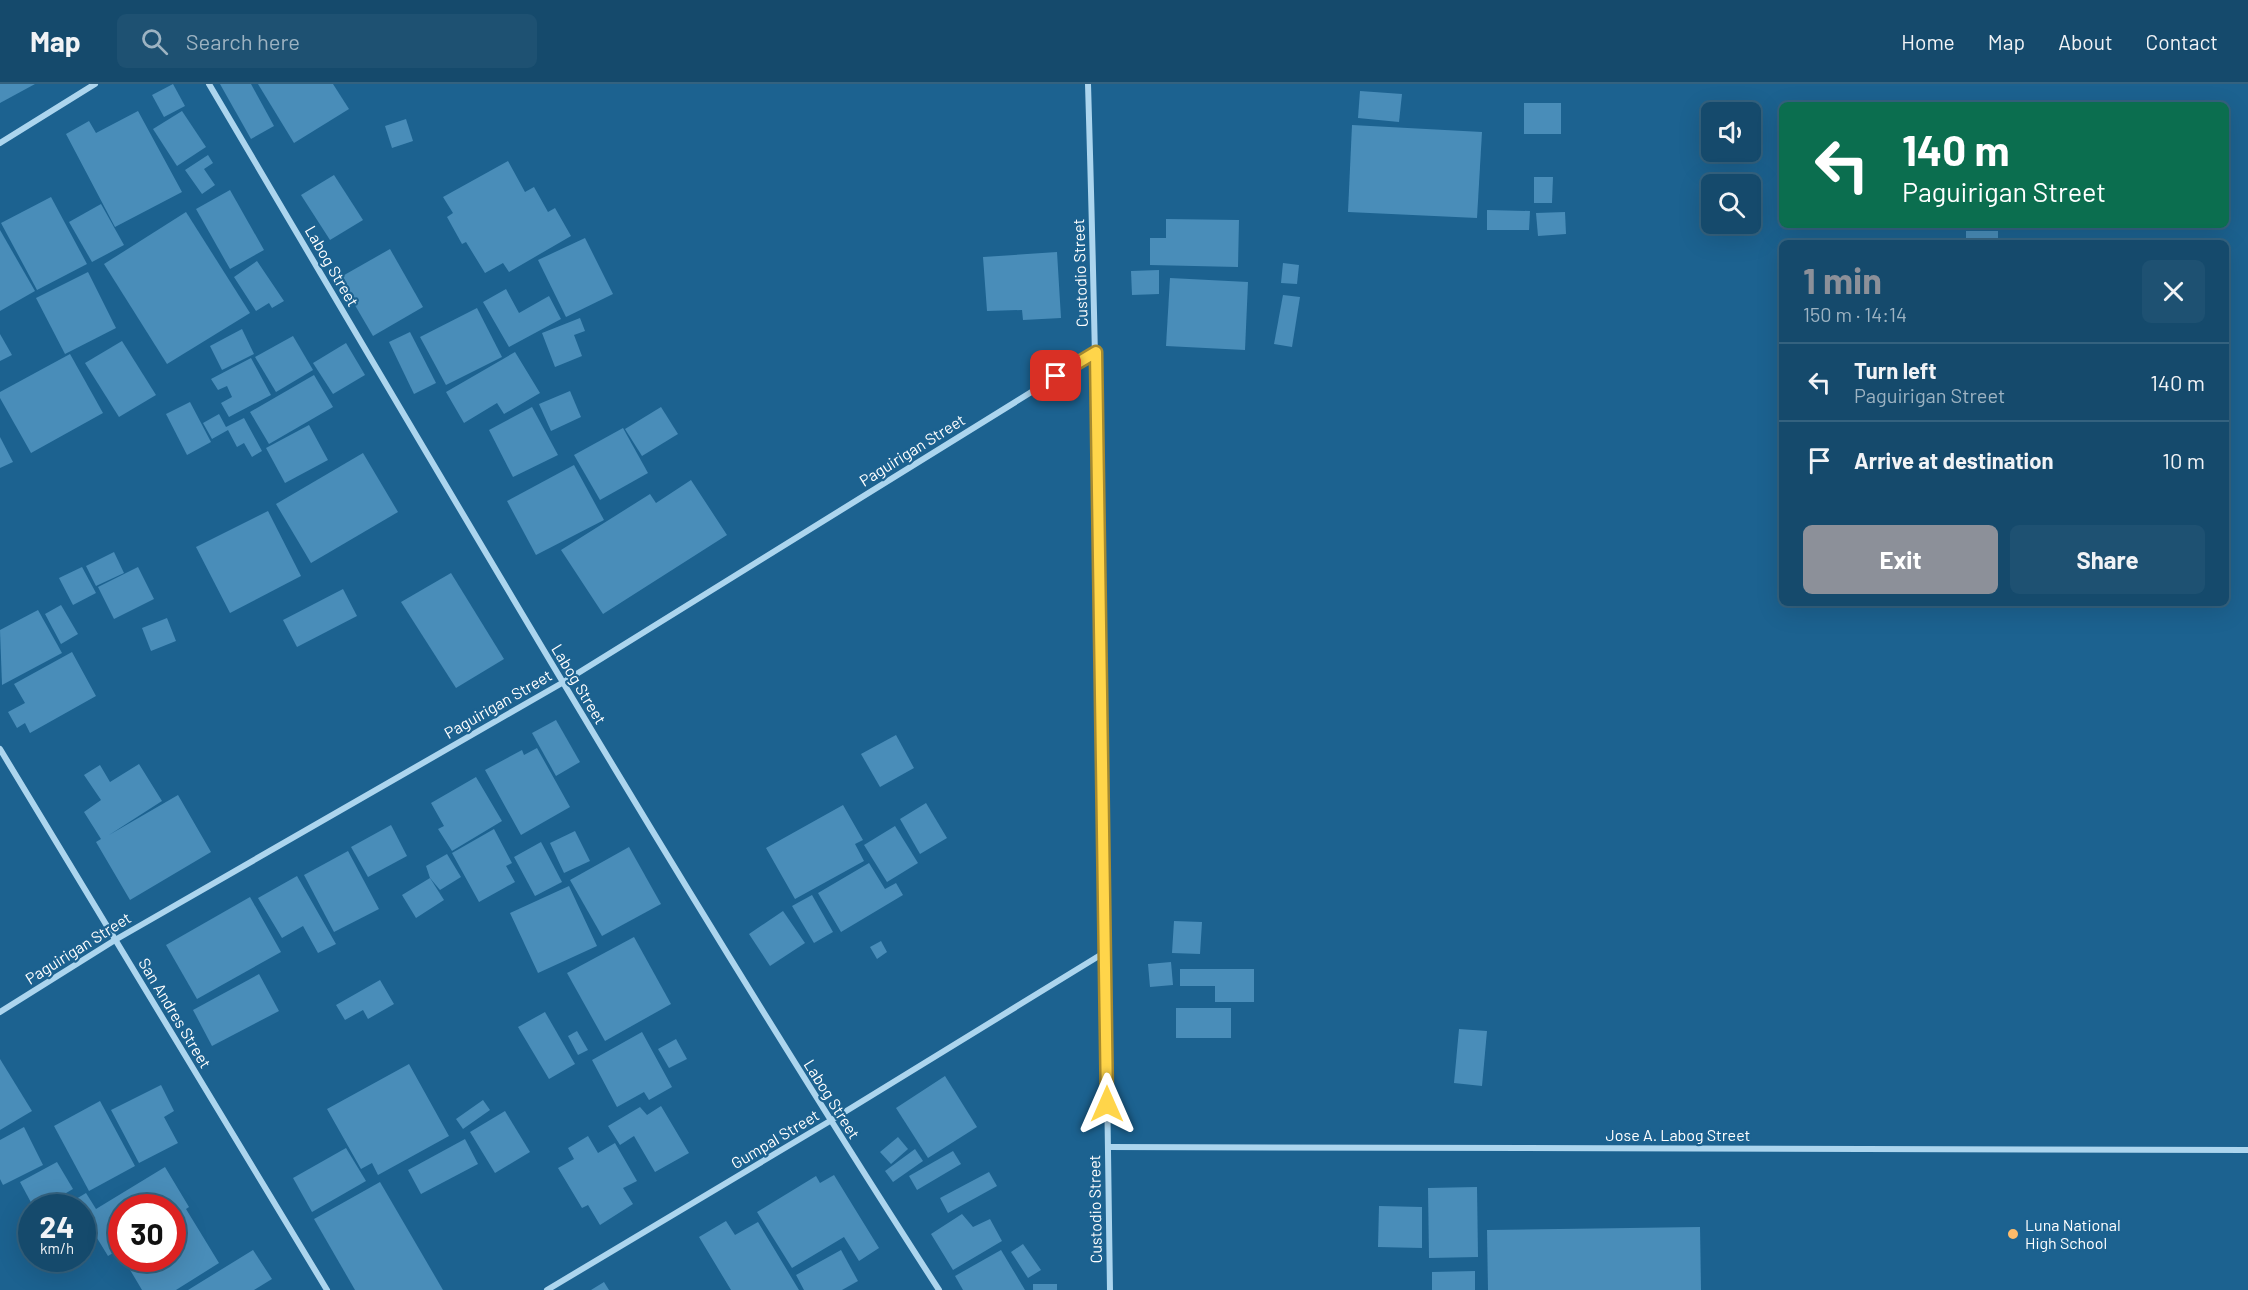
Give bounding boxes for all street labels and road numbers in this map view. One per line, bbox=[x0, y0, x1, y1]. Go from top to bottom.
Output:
street label: Custodio Street bbox=[1068, 218, 1091, 328]
street label: Labog Street bbox=[302, 222, 363, 309]
street label: Paguirigan Street bbox=[855, 409, 968, 490]
street label: Labog Street bbox=[548, 640, 611, 727]
street label: Paguirigan Street bbox=[441, 665, 555, 742]
street label: Paguirigan Street bbox=[21, 907, 134, 988]
street label: San Andres Street bbox=[135, 954, 216, 1071]
street label: Labog Street bbox=[801, 1056, 864, 1142]
street label: Gumpal Street bbox=[727, 1105, 822, 1172]
street label: Jose A. Labog Street bbox=[1606, 1125, 1750, 1144]
street label: Custodio Street bbox=[1084, 1154, 1105, 1264]

